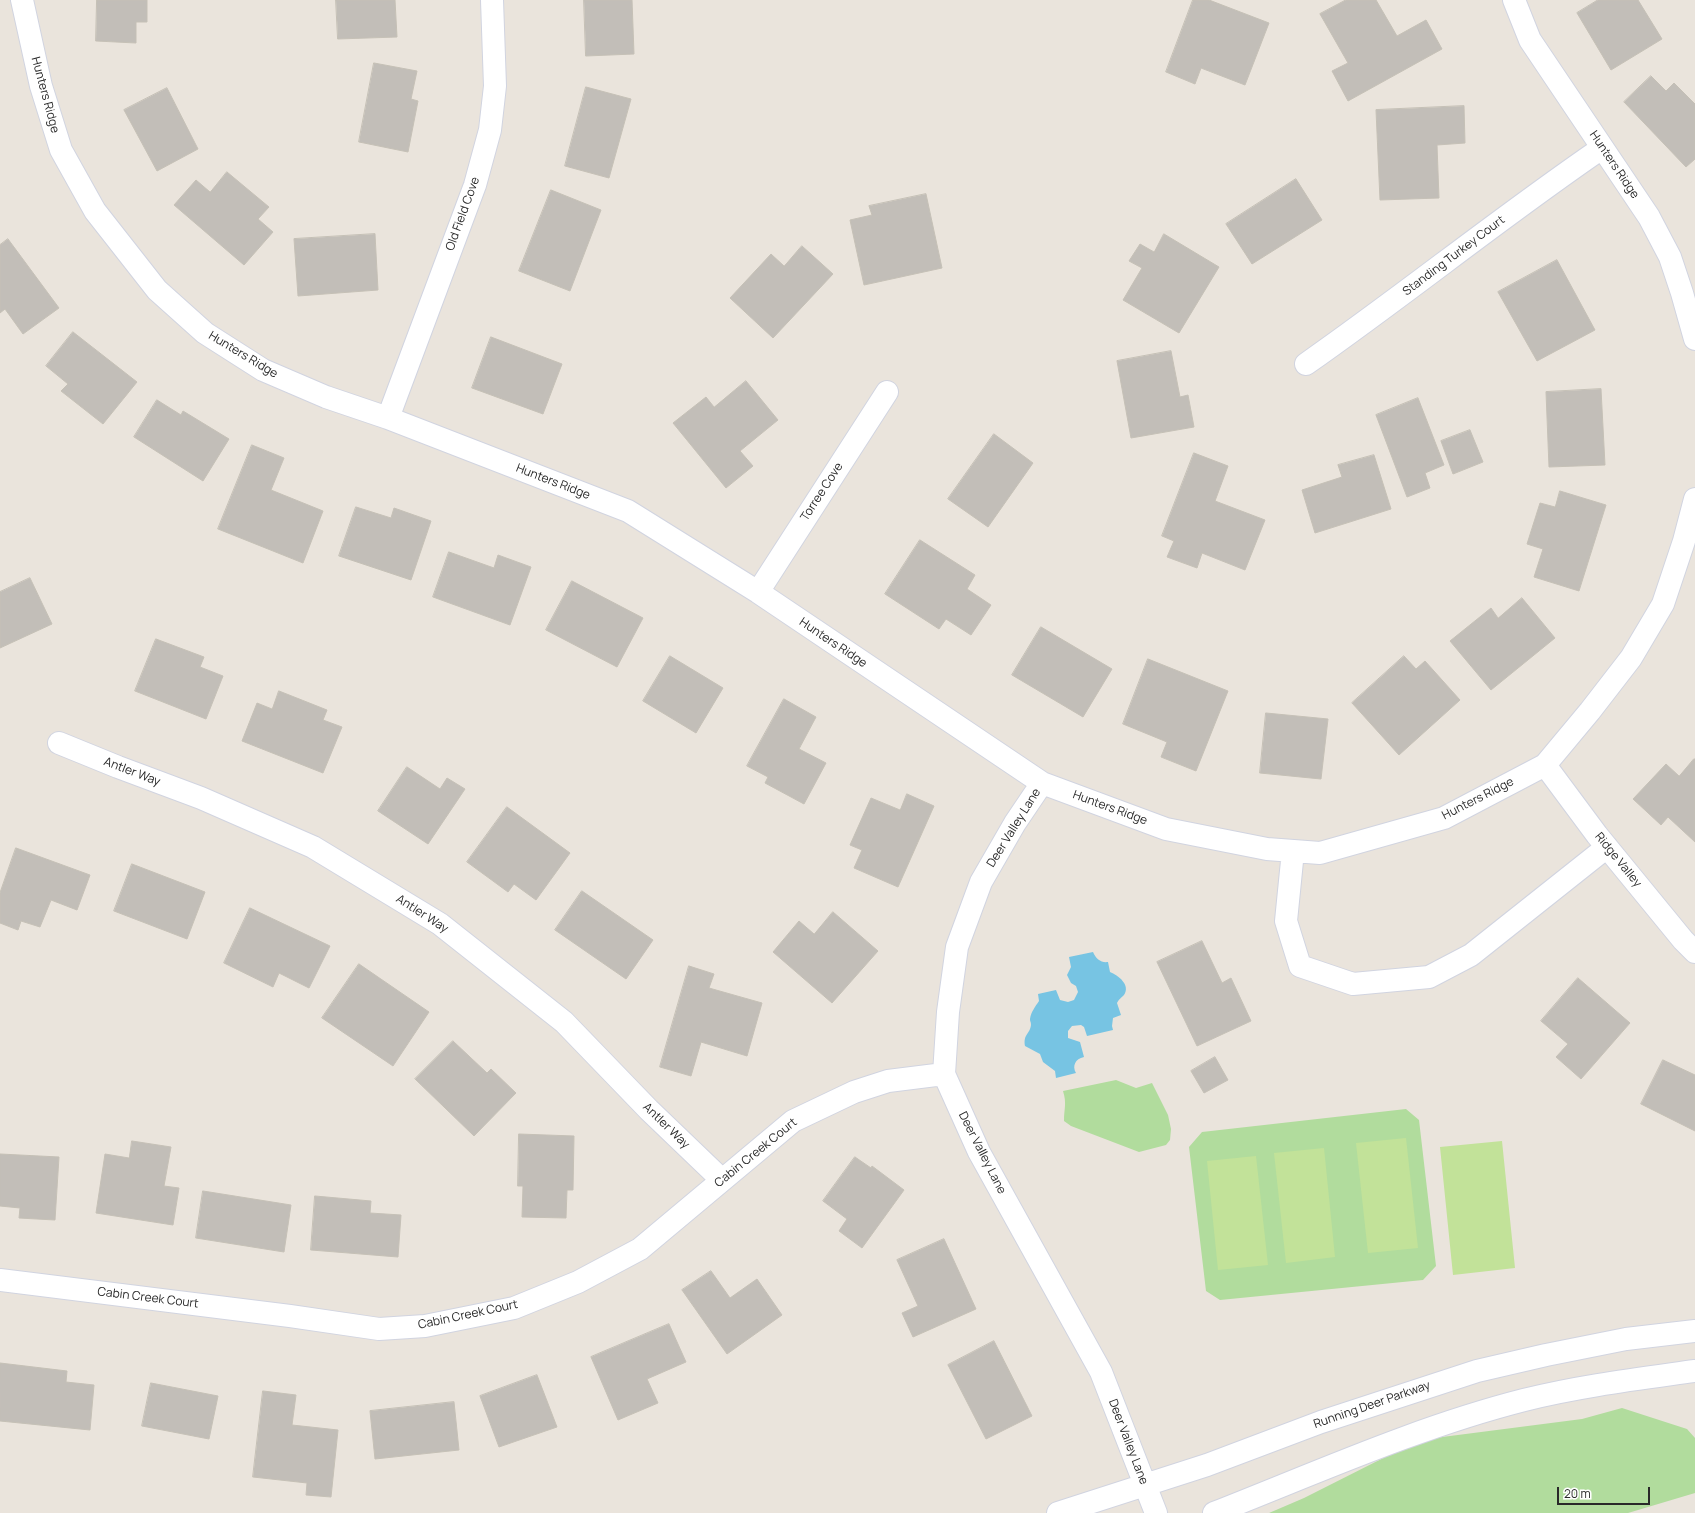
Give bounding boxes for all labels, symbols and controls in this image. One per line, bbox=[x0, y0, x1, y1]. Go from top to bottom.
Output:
street label: Hunters Ridge bbox=[28, 55, 62, 135]
street label: Hunters Ridge bbox=[1586, 128, 1642, 202]
street label: Old Field Cove bbox=[443, 175, 483, 253]
street label: Standing Turkey Court bbox=[1400, 213, 1508, 299]
street label: Hunters Ridge bbox=[206, 329, 280, 381]
street label: Torree Cove bbox=[798, 460, 846, 524]
street label: Hunters Ridge bbox=[514, 461, 592, 503]
street label: Hunters Ridge bbox=[796, 615, 870, 671]
street label: Antler Way bbox=[102, 755, 162, 789]
street label: Hunters Ridge bbox=[1440, 775, 1516, 823]
street label: Deer Valley Lane bbox=[984, 786, 1044, 870]
street label: Hunters Ridge bbox=[1071, 788, 1149, 828]
street label: Ridge Valley bbox=[1592, 830, 1644, 890]
street label: Antler Way bbox=[393, 892, 451, 936]
street label: Antler Way bbox=[640, 1100, 692, 1152]
street label: Deer Valley Lane bbox=[955, 1110, 1009, 1196]
street label: Cabin Creek Court bbox=[712, 1115, 800, 1191]
street label: Cabin Creek Court bbox=[97, 1285, 199, 1311]
street label: Cabin Creek Court bbox=[417, 1297, 519, 1333]
street label: Running Deer Parkway bbox=[1312, 1378, 1432, 1432]
street label: Deer Valley Lane bbox=[1105, 1397, 1151, 1487]
scale bar bbox=[1559, 1479, 1652, 1505]
text: 20 m bbox=[1564, 1485, 1591, 1502]

